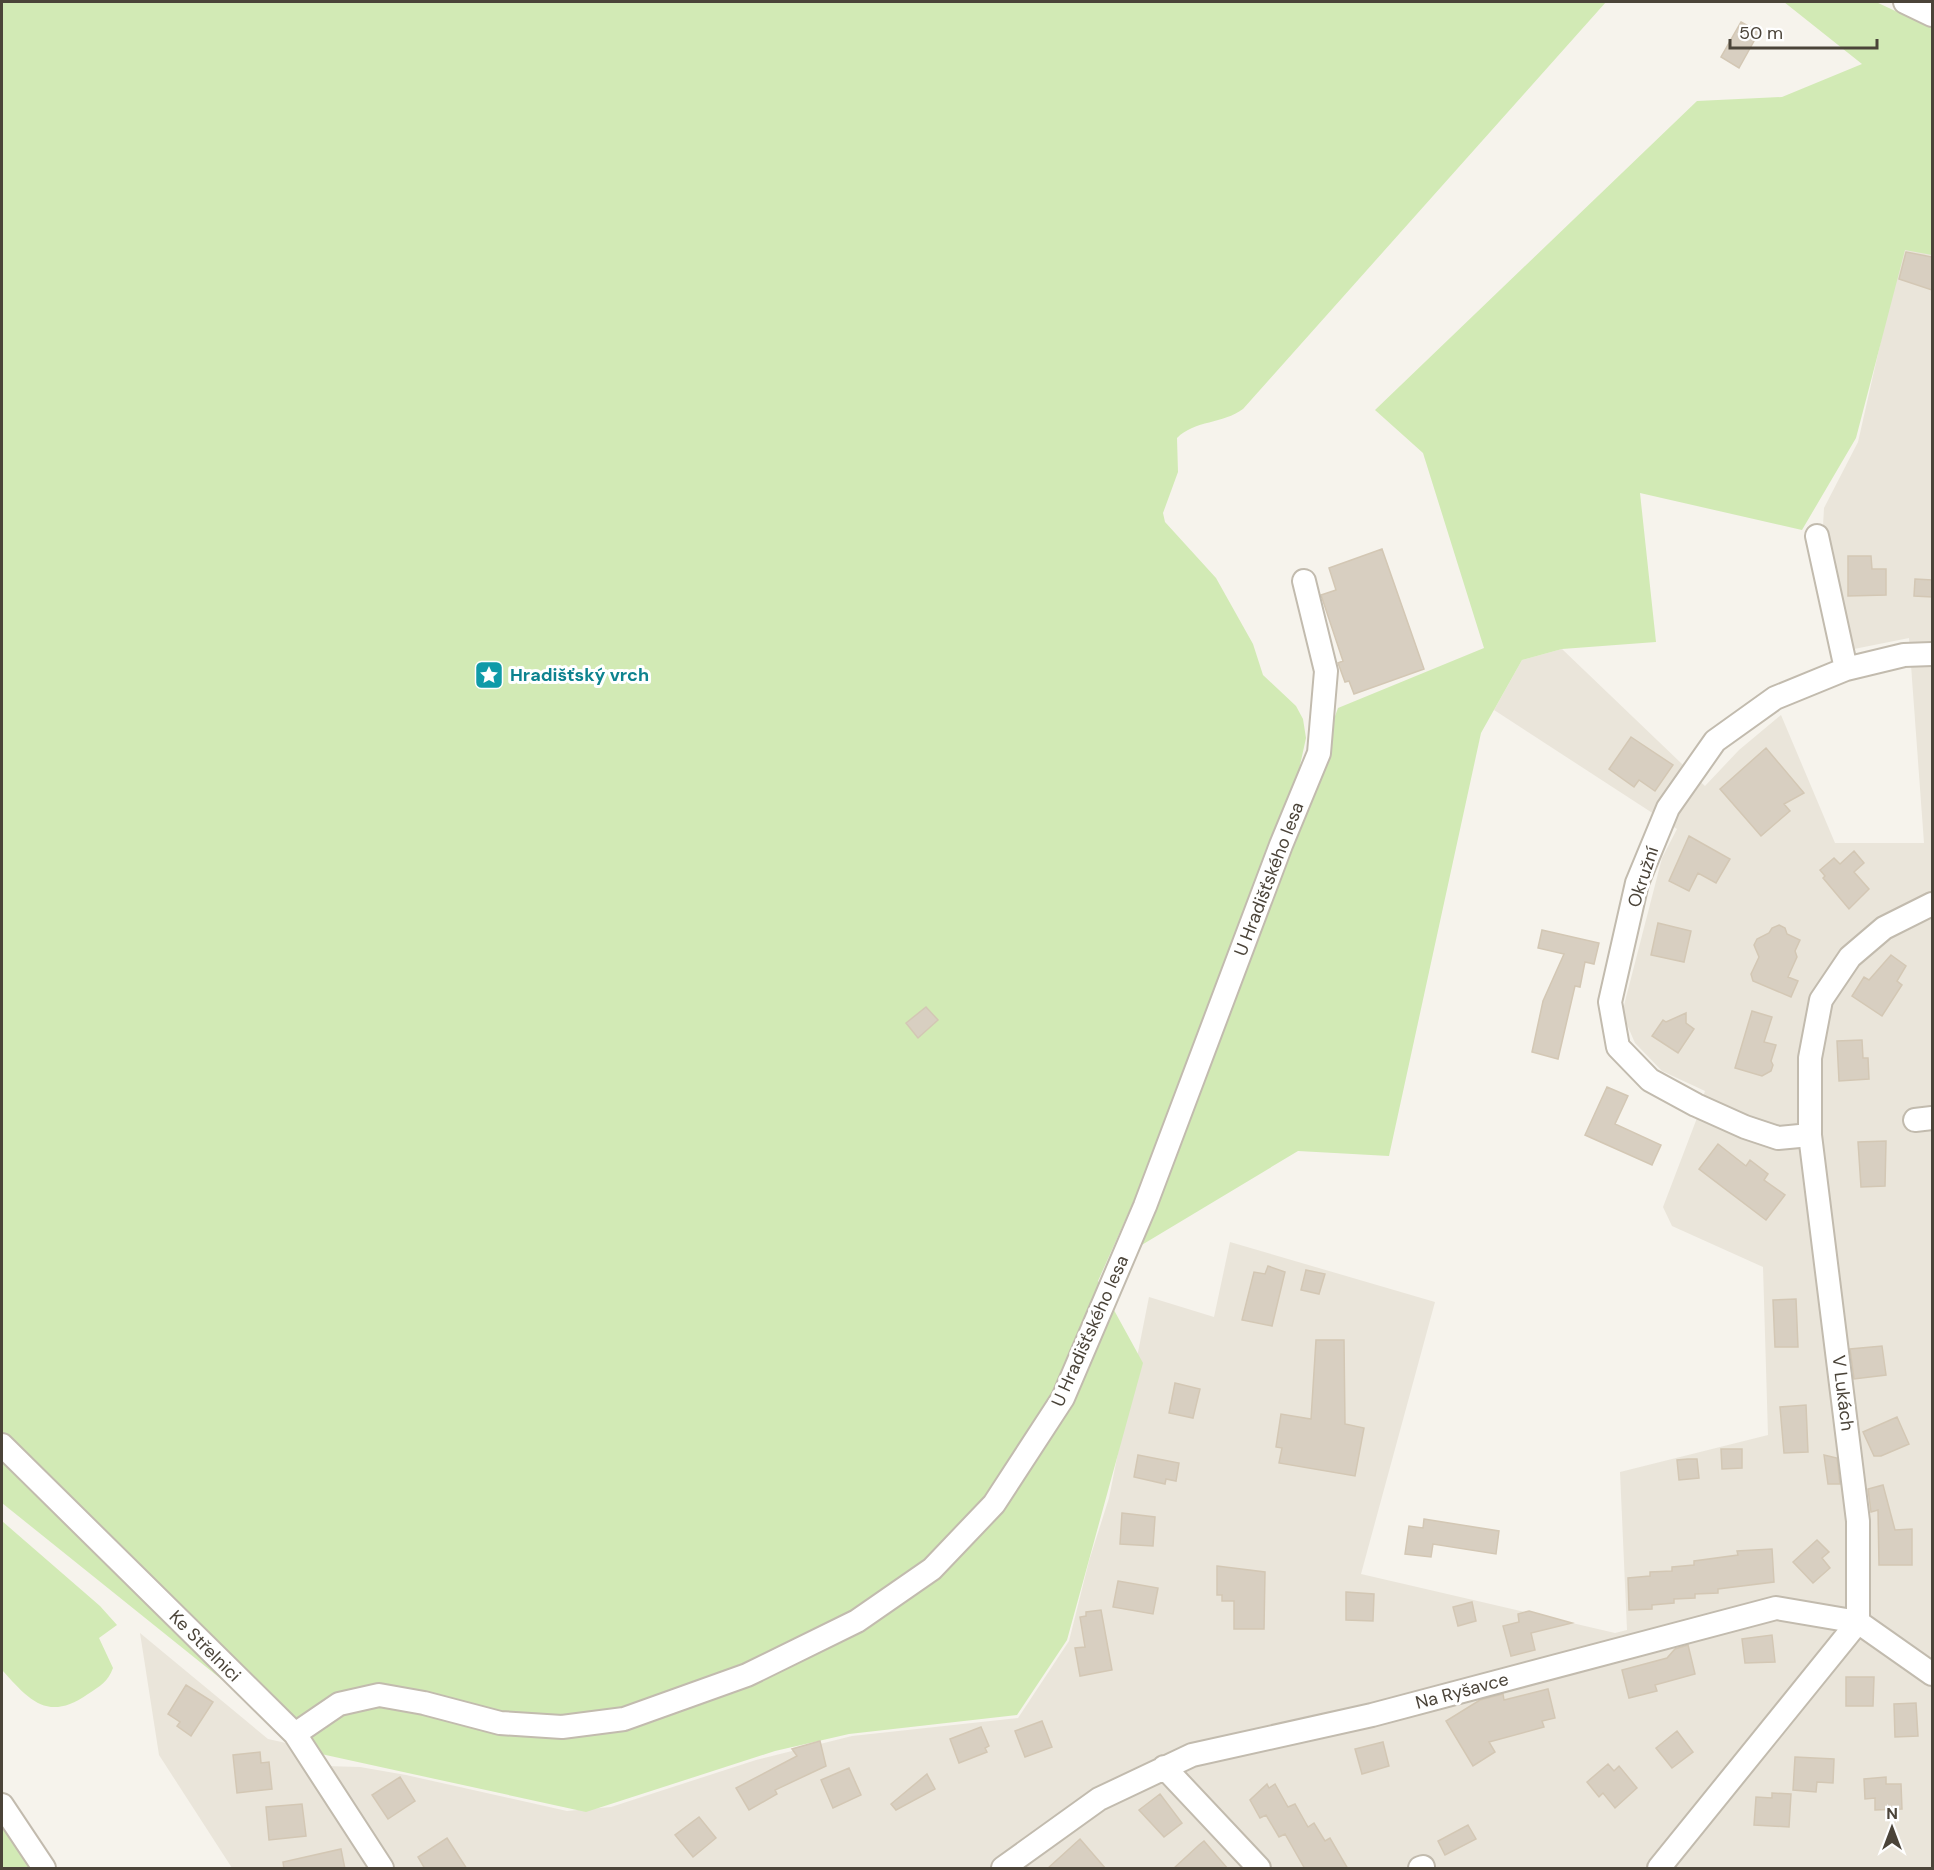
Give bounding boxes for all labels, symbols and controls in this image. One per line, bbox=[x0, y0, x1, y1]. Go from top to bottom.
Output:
scale bar bbox=[1730, 12, 1877, 50]
text: 50 m bbox=[1739, 21, 1783, 45]
place icon: Hradišťský vrch bbox=[473, 659, 505, 691]
place label: Hradišťský vrch bbox=[510, 663, 649, 687]
street label: U Hradišťského lesa bbox=[1229, 799, 1309, 959]
street label: Okružní bbox=[1622, 844, 1664, 910]
street label: U Hradišťského lesa bbox=[1046, 1252, 1134, 1410]
street label: V Lukách bbox=[1826, 1354, 1860, 1432]
street label: Ke Střelnici bbox=[164, 1605, 246, 1687]
street label: Na Ryšavce bbox=[1413, 1667, 1511, 1715]
north arrow bbox=[1862, 1798, 1922, 1858]
text: N bbox=[1886, 1803, 1898, 1824]

